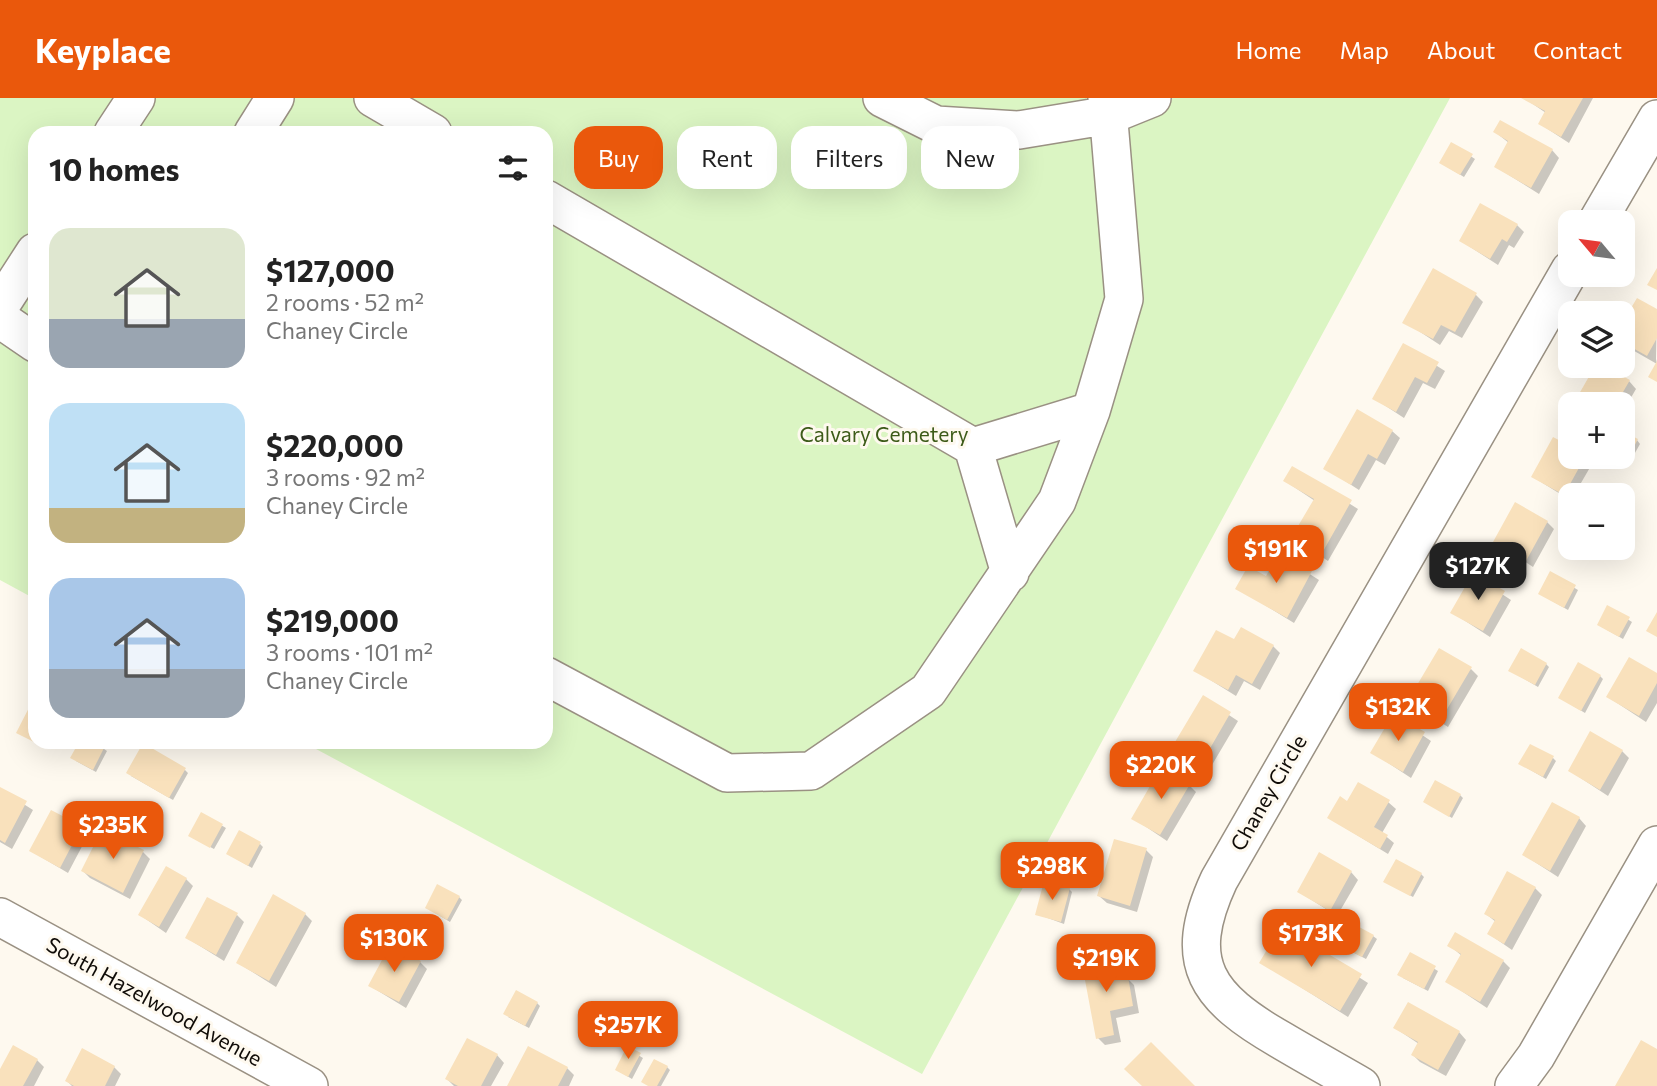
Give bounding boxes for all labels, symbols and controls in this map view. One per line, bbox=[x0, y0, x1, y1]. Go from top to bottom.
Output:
text: Keyplace bbox=[35, 29, 171, 70]
text: Home bbox=[1236, 35, 1302, 64]
text: Map bbox=[1340, 35, 1389, 64]
text: About bbox=[1427, 35, 1495, 64]
text: Contact bbox=[1533, 35, 1622, 64]
chip: Buy bbox=[574, 126, 663, 189]
chip: Rent bbox=[677, 126, 777, 189]
chip: Filters bbox=[791, 126, 907, 189]
chip: New bbox=[921, 126, 1019, 189]
icon: filters bbox=[494, 149, 532, 187]
text: 10 homes bbox=[49, 150, 179, 187]
north arrow bbox=[1558, 210, 1634, 287]
map controls bbox=[1558, 210, 1635, 560]
text: $127,000 bbox=[266, 251, 395, 288]
icon: home bbox=[105, 256, 189, 340]
text: 2 rooms · 52 m² bbox=[266, 288, 424, 316]
button: layers bbox=[1558, 301, 1635, 378]
text: Chaney Circle bbox=[266, 316, 408, 344]
button: + bbox=[1558, 392, 1635, 469]
park label: Calvary Cemetery bbox=[799, 421, 969, 446]
text: $220,000 bbox=[266, 426, 404, 463]
icon: home bbox=[105, 431, 189, 515]
text: 3 rooms · 92 m² bbox=[266, 463, 425, 491]
button: − bbox=[1558, 483, 1635, 560]
text: Chaney Circle bbox=[266, 491, 408, 519]
pin: $191K bbox=[1227, 526, 1325, 585]
text: $191K bbox=[1244, 534, 1308, 562]
pin: $127K bbox=[1429, 542, 1527, 602]
text: $127K bbox=[1445, 551, 1511, 579]
text: $219,000 bbox=[266, 601, 399, 638]
icon: home bbox=[105, 606, 189, 690]
text: 3 rooms · 101 m² bbox=[266, 638, 433, 666]
text: Chaney Circle bbox=[266, 666, 408, 694]
pin: $132K bbox=[1349, 684, 1447, 743]
text: $132K bbox=[1365, 692, 1431, 720]
street label: Chaney Circle bbox=[1224, 730, 1311, 855]
pin: $220K bbox=[1112, 742, 1210, 801]
text: $220K bbox=[1126, 750, 1196, 778]
pin: $235K bbox=[64, 802, 162, 861]
text: $235K bbox=[78, 810, 148, 838]
pin: $298K bbox=[1003, 842, 1101, 902]
text: $298K bbox=[1017, 851, 1087, 879]
pin: $173K bbox=[1262, 910, 1360, 969]
pin: $130K bbox=[345, 914, 443, 974]
text: $173K bbox=[1278, 918, 1344, 946]
text: $130K bbox=[360, 923, 428, 951]
street label: South Hazelwood Avenue bbox=[43, 931, 267, 1070]
pin: $219K bbox=[1057, 934, 1155, 994]
text: $219K bbox=[1073, 943, 1139, 971]
pin: $257K bbox=[579, 1002, 677, 1061]
text: $257K bbox=[594, 1010, 662, 1038]

